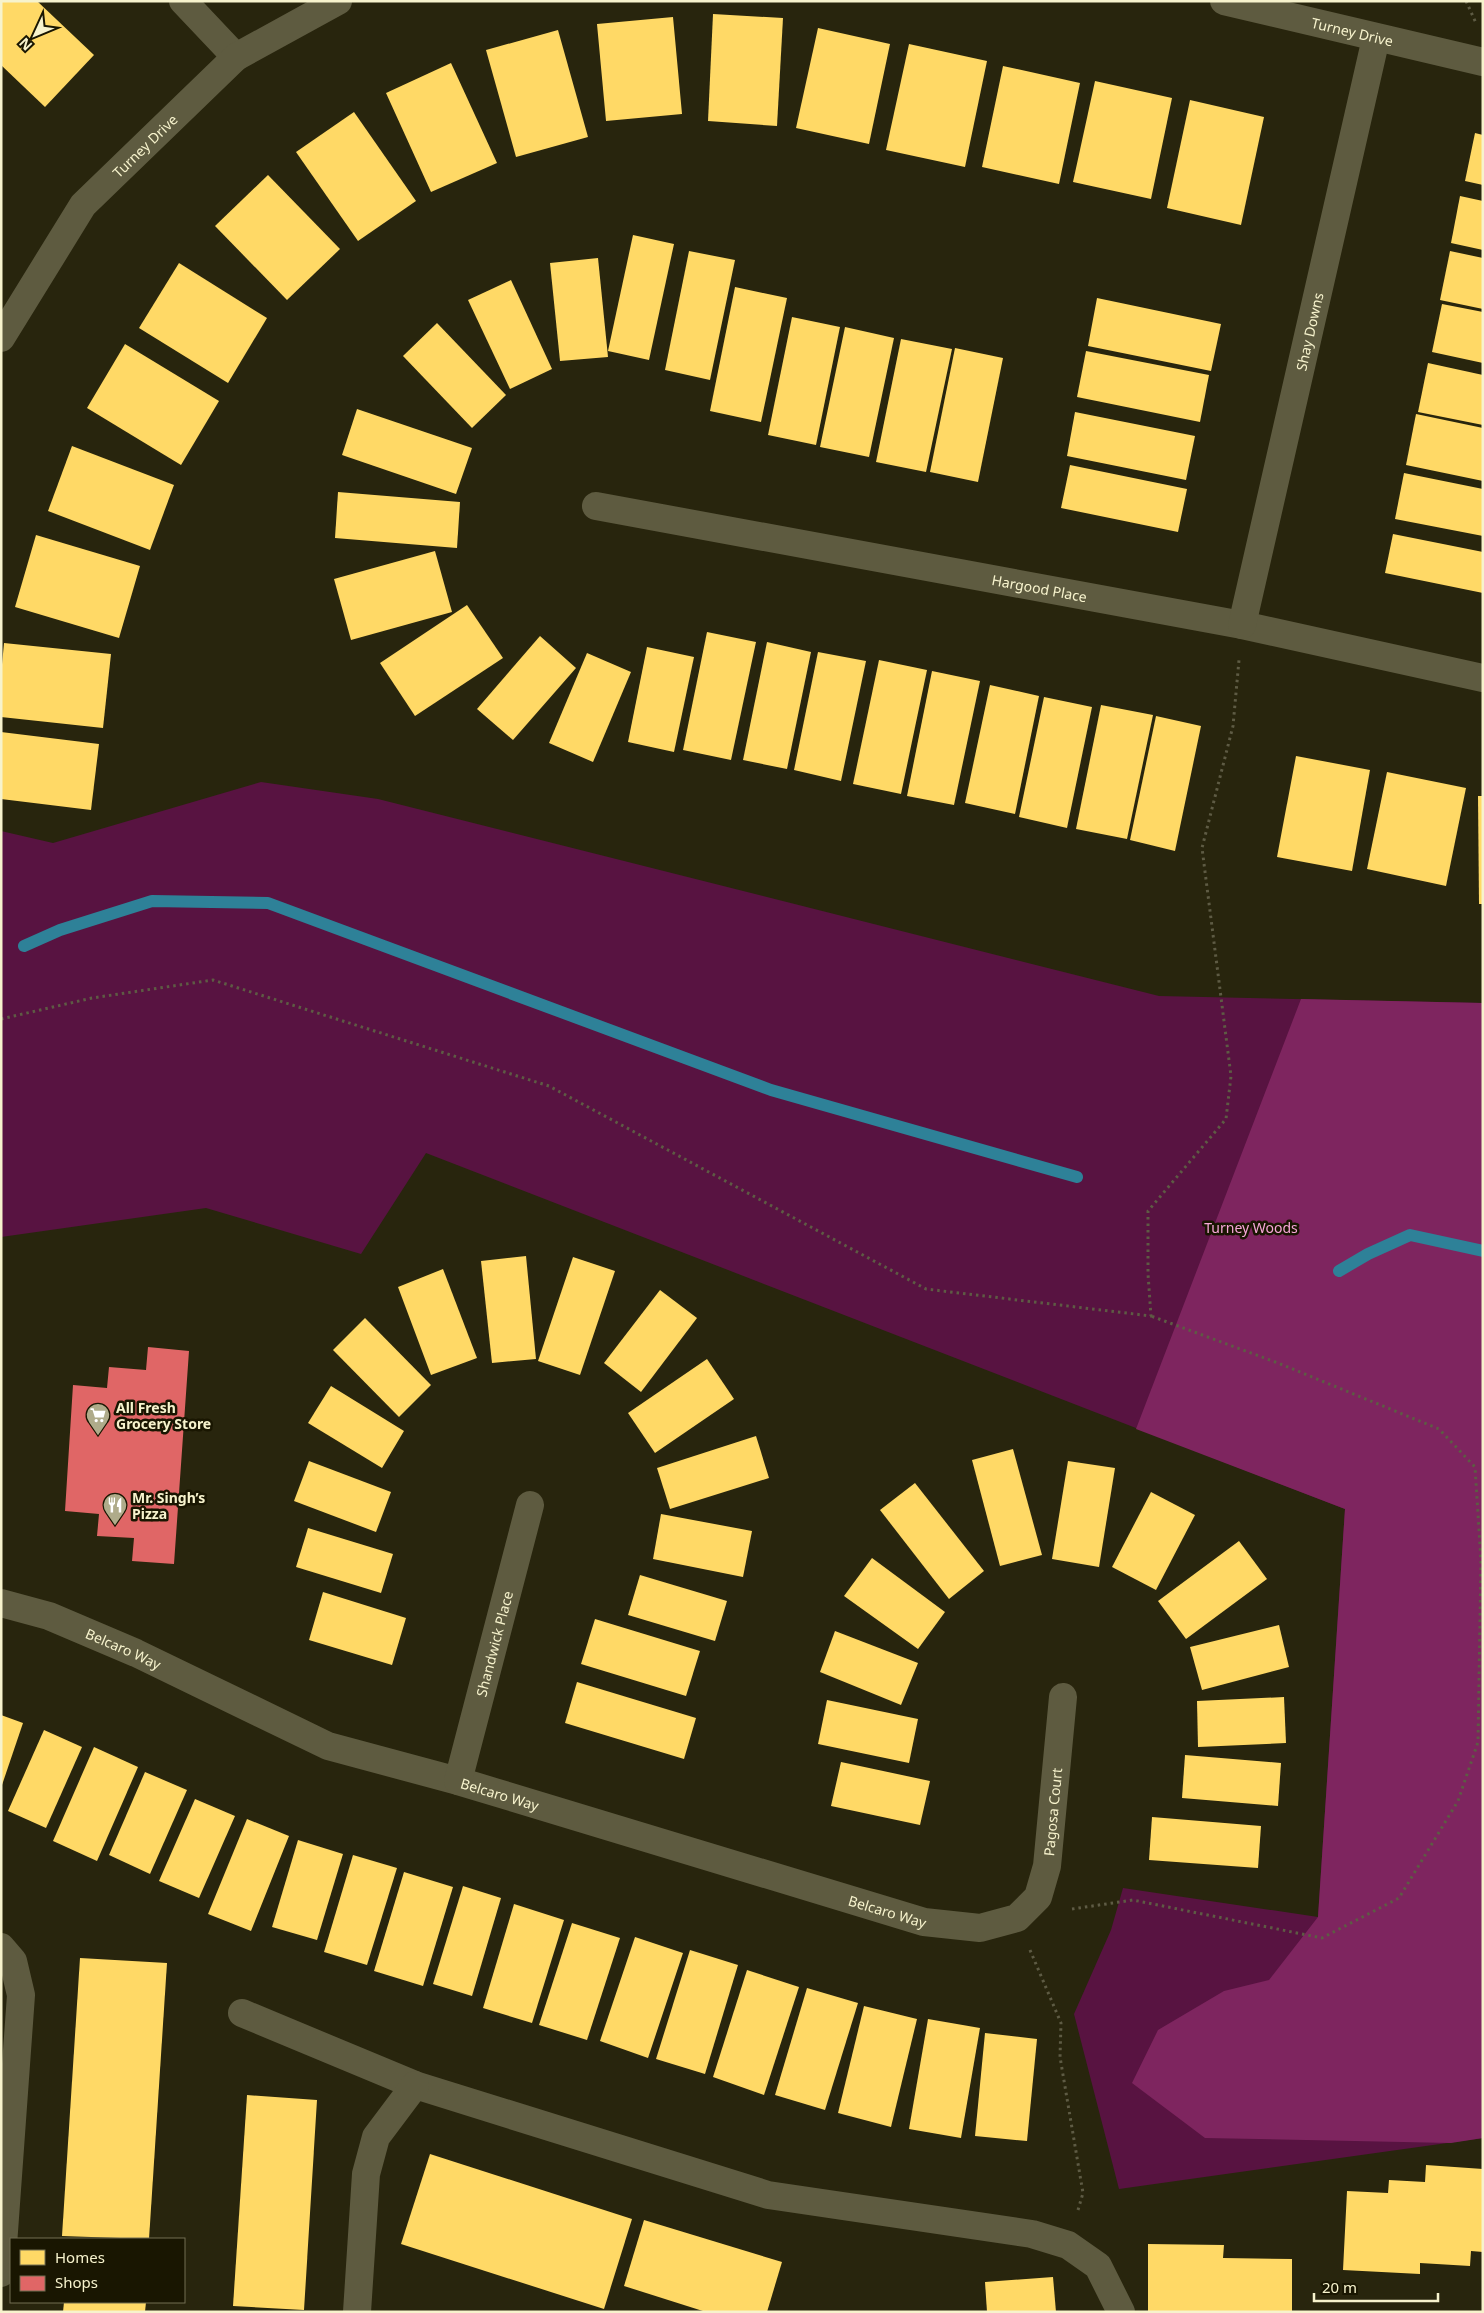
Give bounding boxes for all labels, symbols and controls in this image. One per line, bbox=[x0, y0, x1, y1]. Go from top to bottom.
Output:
north arrow bbox=[10, 10, 60, 60]
street label: Turney Drive bbox=[1310, 12, 1395, 50]
text: N bbox=[14, 34, 36, 55]
street label: Turney Drive bbox=[108, 110, 181, 181]
street label: Shay Downs bbox=[1291, 290, 1327, 373]
street label: Hargood Place bbox=[990, 570, 1089, 606]
park label: Turney Woods bbox=[1204, 1218, 1298, 1237]
place label: All Fresh Grocery Store bbox=[116, 1398, 211, 1433]
supermarket icon: All Fresh Grocery Store bbox=[85, 1402, 111, 1436]
place label: Mr. Singh’s Pizza bbox=[132, 1488, 205, 1523]
restaurant icon: Mr. Singh’s Pizza bbox=[102, 1492, 128, 1526]
street label: Shandwick Place bbox=[471, 1589, 517, 1699]
street label: Belcaro Way bbox=[83, 1623, 165, 1674]
street label: Pagosa Court bbox=[1038, 1767, 1066, 1857]
street label: Belcaro Way bbox=[459, 1773, 542, 1815]
street label: Belcaro Way bbox=[846, 1890, 930, 1932]
legend bbox=[10, 2238, 185, 2303]
text: Homes bbox=[55, 2247, 105, 2267]
scale bar bbox=[1314, 2270, 1438, 2302]
text: Shops bbox=[55, 2272, 98, 2292]
text: 20 m bbox=[1322, 2277, 1357, 2297]

